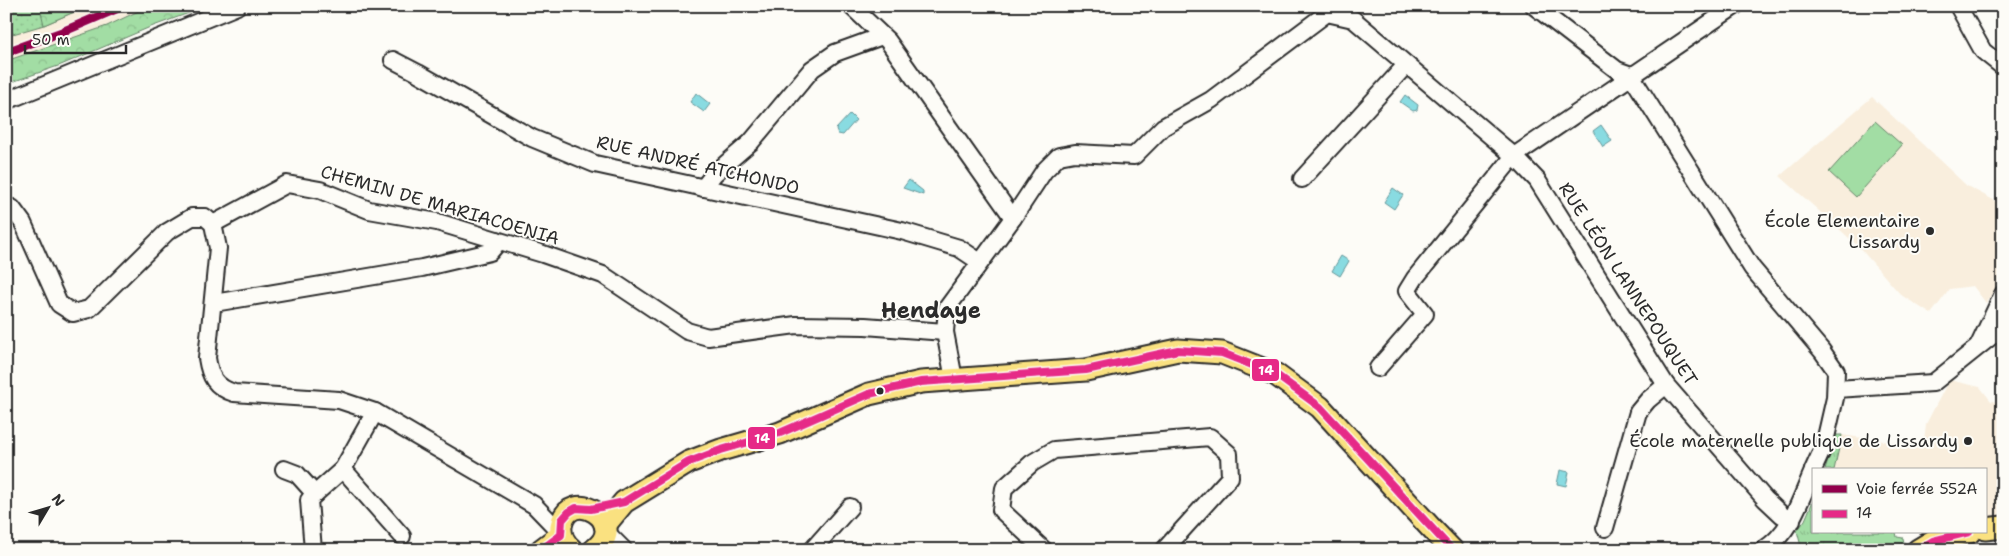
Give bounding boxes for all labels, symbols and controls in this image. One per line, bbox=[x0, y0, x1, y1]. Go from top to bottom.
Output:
scale bar bbox=[25, 22, 126, 54]
text: 50 m bbox=[32, 30, 70, 50]
street label: RUE ANDRÉ ATCHONDO bbox=[594, 130, 802, 200]
street label: CHEMIN DE MARIACOENIA bbox=[318, 159, 562, 251]
street label: RUE LÉON LANNEPOUQUET bbox=[1553, 178, 1703, 390]
place label: École Elementaire Lissardy bbox=[1765, 209, 1920, 254]
marker: École Elementaire Lissardy bbox=[1924, 225, 1936, 237]
district label: Hendaye bbox=[881, 296, 981, 325]
line badge: 14 bbox=[1251, 358, 1280, 382]
text: 14 bbox=[1258, 361, 1274, 379]
unlabelled marker bbox=[875, 386, 885, 396]
line badge: 14 bbox=[747, 426, 776, 450]
text: 14 bbox=[754, 429, 770, 447]
place label: École maternelle publique de Lissardy bbox=[1629, 429, 1958, 453]
marker: École maternelle publique de Lissardy bbox=[1962, 435, 1974, 447]
legend bbox=[1812, 468, 1986, 534]
text: Voie ferrée 552A bbox=[1856, 479, 1977, 499]
north arrow bbox=[22, 484, 72, 534]
text: N bbox=[48, 490, 69, 510]
text: 14 bbox=[1856, 503, 1872, 523]

